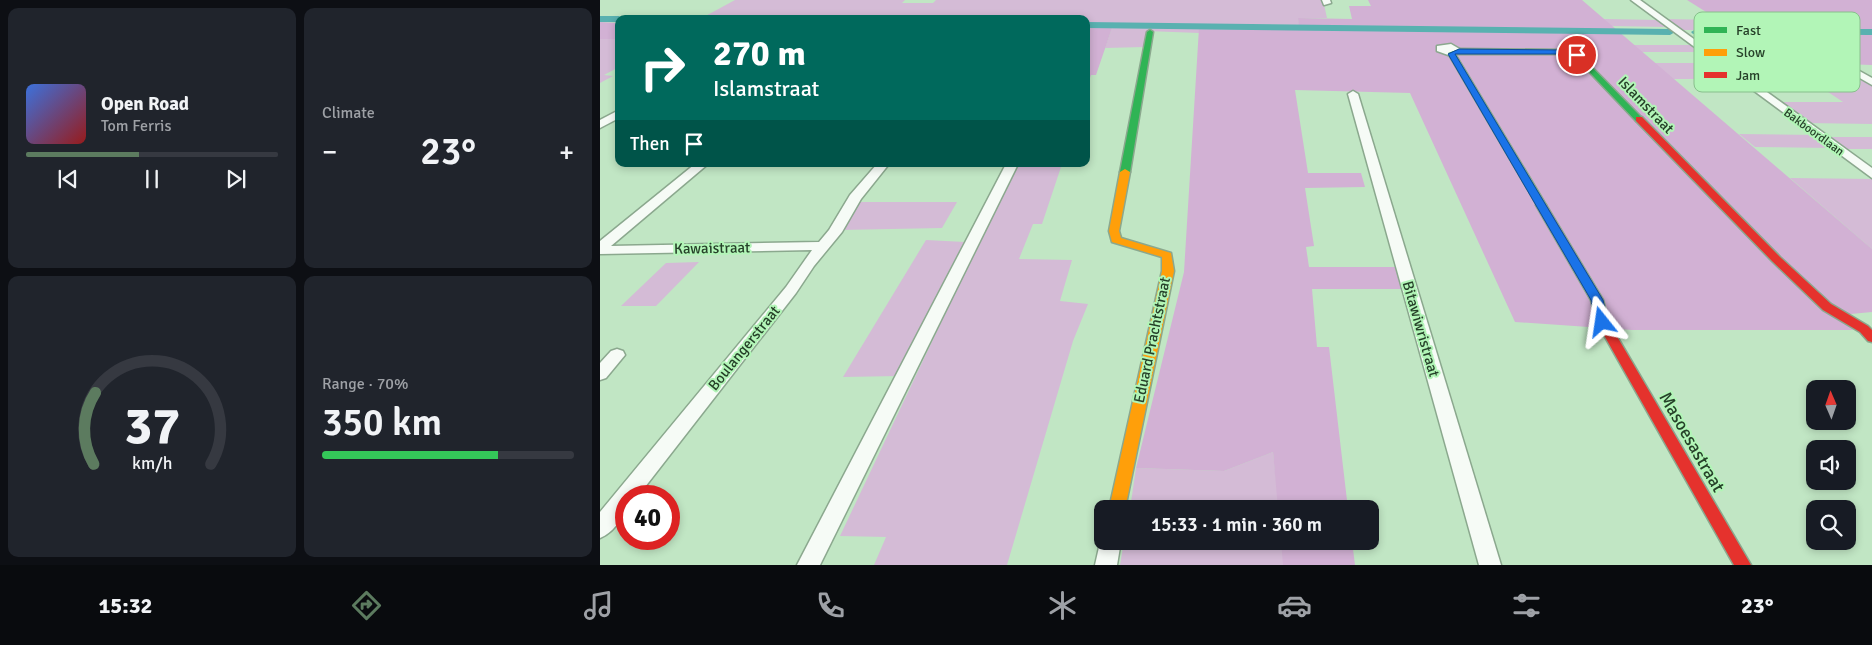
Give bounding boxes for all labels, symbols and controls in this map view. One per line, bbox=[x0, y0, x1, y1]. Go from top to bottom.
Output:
legend bbox=[1694, 12, 1860, 92]
text: Fast bbox=[1736, 22, 1761, 39]
text: 270 m bbox=[713, 32, 806, 75]
pin bbox=[1556, 34, 1598, 76]
icon: right bbox=[630, 35, 695, 100]
icon: arrive bbox=[1563, 41, 1591, 69]
text: Slow bbox=[1736, 44, 1765, 61]
text: Jam bbox=[1736, 67, 1760, 84]
street label: Islamstraat bbox=[1614, 73, 1678, 137]
text: Islamstraat bbox=[713, 75, 819, 102]
text: Open Road bbox=[101, 92, 189, 116]
text: Climate bbox=[322, 103, 375, 123]
street label: Bakboordlaan bbox=[1781, 105, 1847, 159]
text: Tom Ferris bbox=[101, 116, 171, 136]
text: 23° bbox=[420, 128, 476, 175]
icon: arrive bbox=[680, 130, 708, 158]
text: Then bbox=[630, 132, 670, 156]
text: − bbox=[322, 135, 337, 169]
text: + bbox=[559, 135, 574, 169]
icon: previous bbox=[54, 165, 82, 193]
icon: pause bbox=[138, 165, 166, 193]
icon: next bbox=[222, 165, 250, 193]
street label: Kawaistraat bbox=[674, 238, 750, 258]
street label: Eduard Prachtstraat bbox=[1130, 276, 1174, 404]
street label: Bitawiwristraat bbox=[1399, 279, 1443, 379]
position arrow bbox=[1575, 295, 1627, 347]
street label: Boulangerstraat bbox=[704, 302, 784, 394]
text: Range · 70% bbox=[322, 374, 408, 394]
north arrow bbox=[1806, 380, 1856, 430]
map controls bbox=[1806, 380, 1856, 550]
street label: Masoesastraat bbox=[1654, 388, 1730, 496]
text: 37 bbox=[124, 394, 180, 458]
text: 350 km bbox=[322, 399, 442, 446]
button: sound bbox=[1806, 440, 1856, 490]
text: km/h bbox=[132, 452, 172, 474]
speed limit sign: 40 bbox=[615, 485, 680, 550]
button: search bbox=[1806, 500, 1856, 550]
text: 15:33 · 1 min · 360 m bbox=[1151, 513, 1322, 537]
icon: directions bbox=[349, 588, 384, 623]
icon: music bbox=[581, 588, 616, 623]
icon: phone bbox=[813, 588, 848, 623]
icon: climate bbox=[1045, 588, 1080, 623]
icon: car bbox=[1277, 588, 1312, 623]
icon: filters bbox=[1509, 588, 1544, 623]
text: 15:32 bbox=[98, 592, 152, 619]
text: 23° bbox=[1741, 592, 1773, 619]

